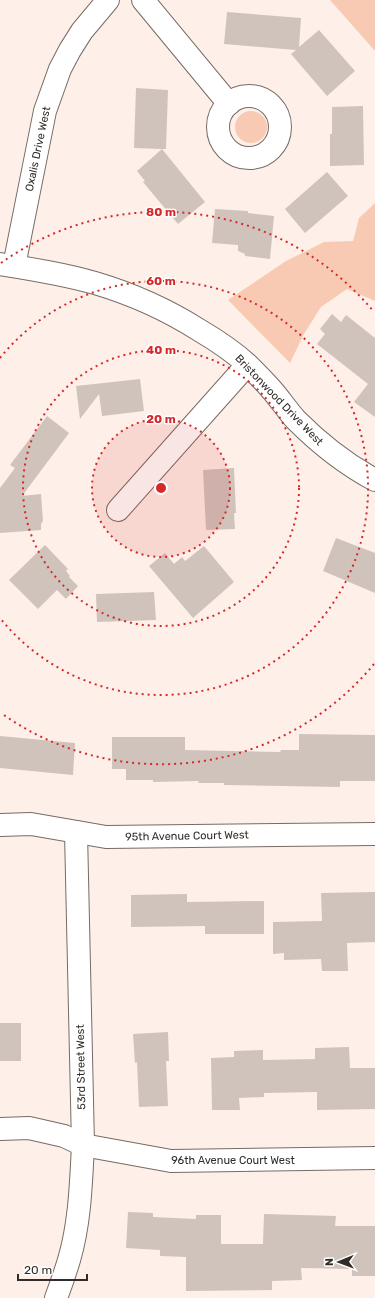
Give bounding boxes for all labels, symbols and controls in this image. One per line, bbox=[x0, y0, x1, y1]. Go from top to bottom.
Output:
street label: Oxalis Drive West bbox=[23, 105, 54, 193]
text: 80 m bbox=[146, 205, 176, 219]
text: 60 m bbox=[146, 274, 176, 288]
text: 40 m bbox=[146, 343, 176, 357]
street label: Bristonwood Drive West bbox=[232, 352, 326, 449]
text: 20 m bbox=[146, 412, 176, 426]
centre of rings bbox=[154, 481, 168, 495]
street label: 95th Avenue Court West bbox=[125, 828, 250, 844]
street label: 53rd Street West bbox=[74, 1023, 88, 1110]
street label: 96th Avenue Court West bbox=[171, 1154, 295, 1167]
north arrow bbox=[319, 1242, 359, 1282]
scale bar bbox=[18, 1256, 87, 1282]
text: N bbox=[323, 1258, 336, 1266]
text: 20 m bbox=[24, 1263, 52, 1277]

